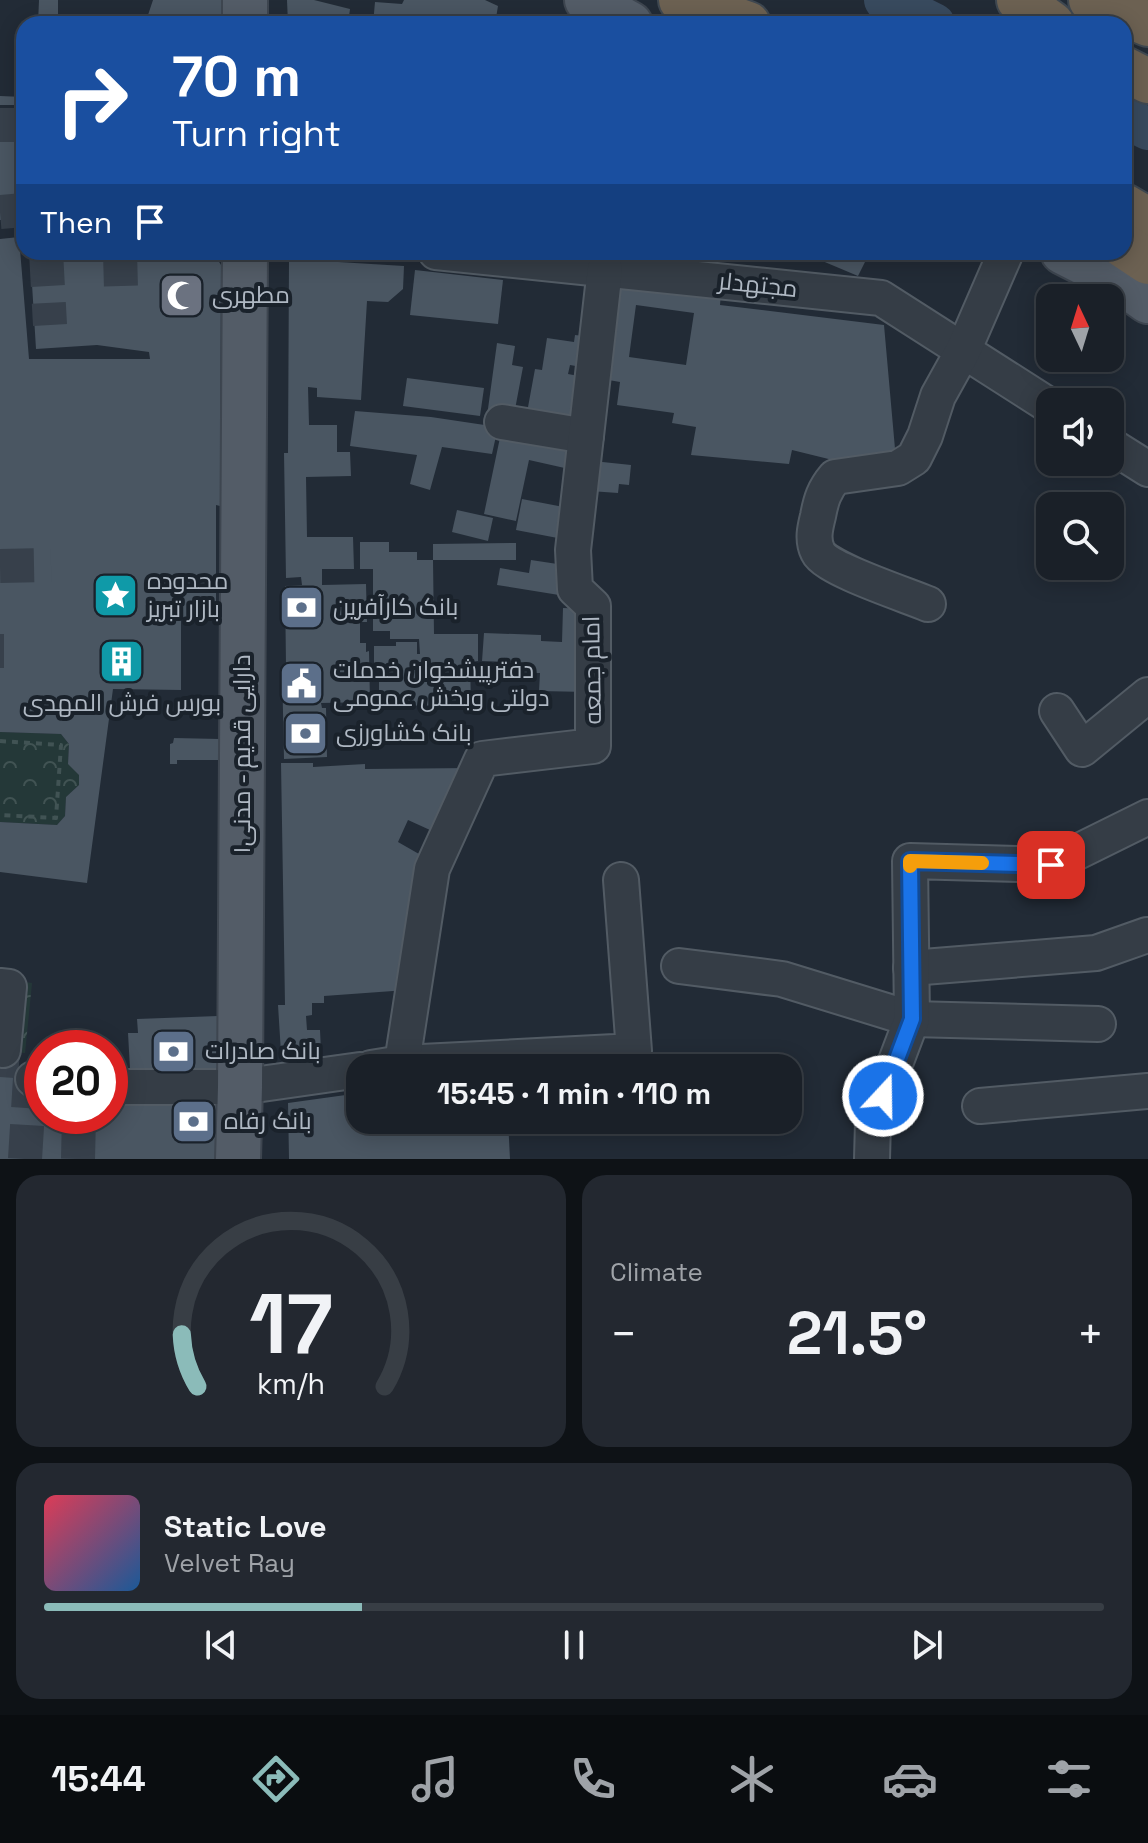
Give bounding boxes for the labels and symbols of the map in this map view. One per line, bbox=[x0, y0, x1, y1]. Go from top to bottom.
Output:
street label: مجتهدلر bbox=[715, 265, 799, 304]
mosque icon: مطهری bbox=[157, 271, 205, 319]
place label: مطهری bbox=[212, 279, 290, 310]
north arrow bbox=[1036, 284, 1124, 372]
place label: محدوده بازار تبریز bbox=[145, 565, 228, 624]
place icon: محدوده بازار تبریز bbox=[92, 571, 140, 619]
bank icon: بانک کارآفرین bbox=[278, 583, 326, 631]
place label: بانک کارآفرین bbox=[333, 591, 458, 622]
street label: امام جمعه bbox=[575, 615, 609, 725]
building icon: بورس فرش المهدی bbox=[98, 637, 146, 685]
street label: دارایی قدیم - مدنی۱ bbox=[226, 654, 258, 854]
place label: دفترپیشخوان خدمات دولتی وبخش عمومی bbox=[333, 654, 550, 713]
public building icon: دفترپیشخوان خدمات دولتی وبخش عمومی bbox=[278, 660, 326, 708]
place label: بورس فرش المهدی bbox=[23, 687, 221, 718]
bank icon: بانک کشاورزی bbox=[281, 709, 329, 757]
place label: بانک کشاورزی bbox=[336, 717, 472, 748]
pin bbox=[1017, 831, 1085, 899]
bank icon: بانک صادرات bbox=[150, 1027, 198, 1075]
speed limit sign: 20 bbox=[24, 1030, 128, 1134]
place label: بانک صادرات bbox=[205, 1035, 321, 1066]
position arrow bbox=[841, 1054, 925, 1138]
bank icon: بانک رفاه bbox=[169, 1097, 217, 1145]
place label: بانک رفاه bbox=[224, 1105, 312, 1136]

